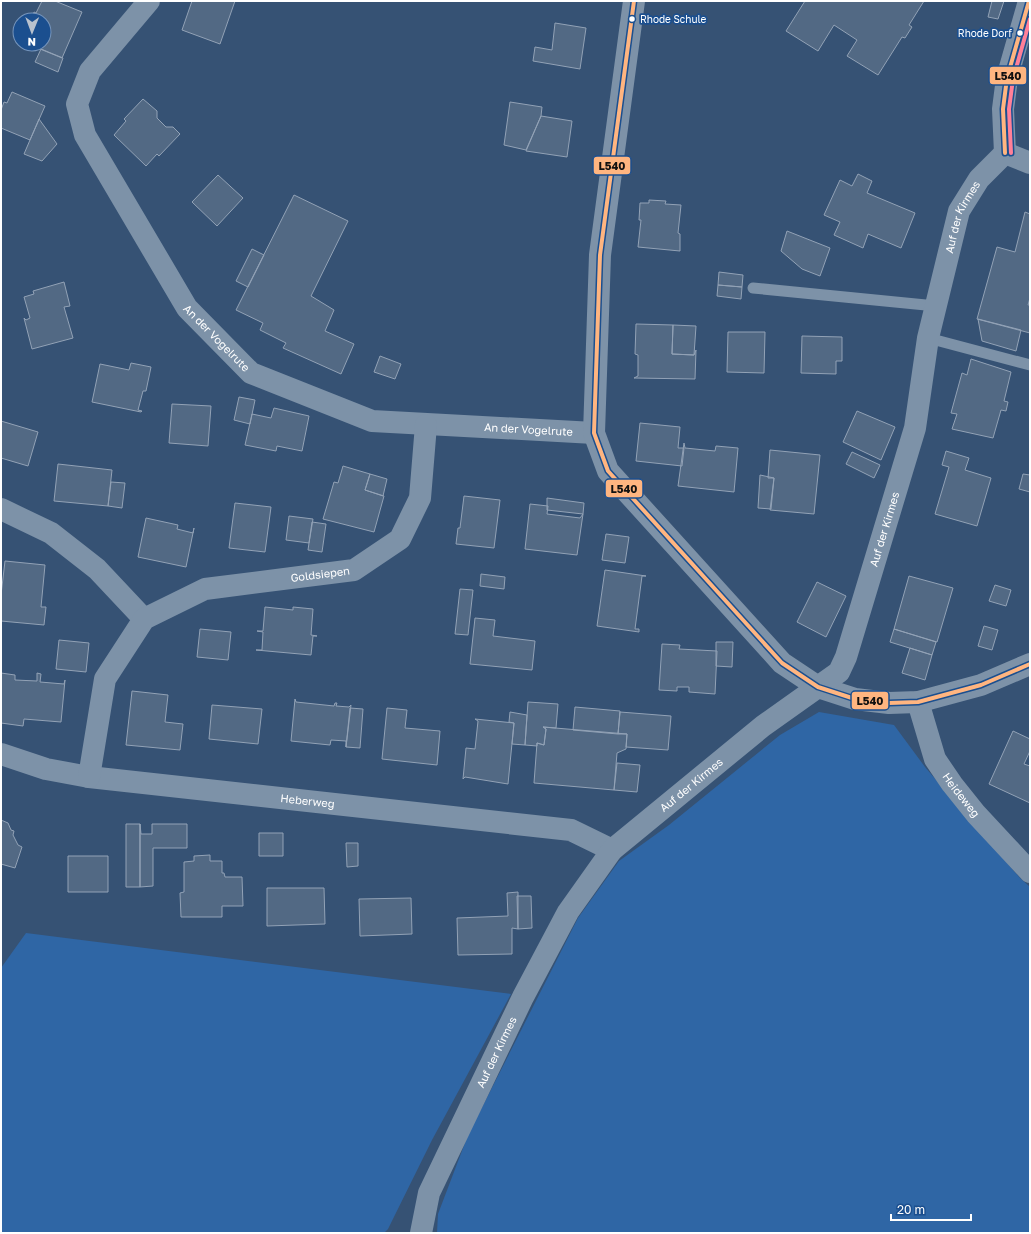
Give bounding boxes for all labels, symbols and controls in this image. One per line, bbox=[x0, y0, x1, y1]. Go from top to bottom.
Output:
north arrow bbox=[12, 12, 52, 52]
place label: Rhode Schule bbox=[640, 13, 707, 25]
marker: Rhode Schule bbox=[627, 14, 637, 24]
place label: Rhode Dorf bbox=[958, 27, 1012, 39]
marker: Rhode Dorf bbox=[1015, 28, 1025, 38]
text: N bbox=[28, 36, 36, 49]
line badge: L540 bbox=[989, 66, 1027, 85]
text: L540 bbox=[994, 69, 1022, 82]
line badge: L540 bbox=[593, 156, 631, 175]
text: L540 bbox=[598, 159, 626, 172]
street label: Auf der Kirmes bbox=[942, 178, 982, 254]
street label: An der Vogelrute bbox=[181, 301, 253, 374]
street label: An der Vogelrute bbox=[484, 420, 573, 438]
line badge: L540 bbox=[605, 479, 643, 498]
text: L540 bbox=[610, 482, 638, 495]
street label: Auf der Kirmes bbox=[867, 490, 901, 568]
street label: Goldsiepen bbox=[290, 564, 351, 584]
line badge: L540 bbox=[851, 691, 889, 710]
text: L540 bbox=[856, 694, 884, 707]
street label: Auf der Kirmes bbox=[657, 755, 725, 814]
street label: Heideweg bbox=[940, 770, 983, 819]
street label: Heberweg bbox=[280, 791, 335, 810]
street label: Auf der Kirmes bbox=[473, 1014, 519, 1090]
scale bar bbox=[891, 1196, 971, 1222]
text: 20 m bbox=[897, 1202, 925, 1217]

